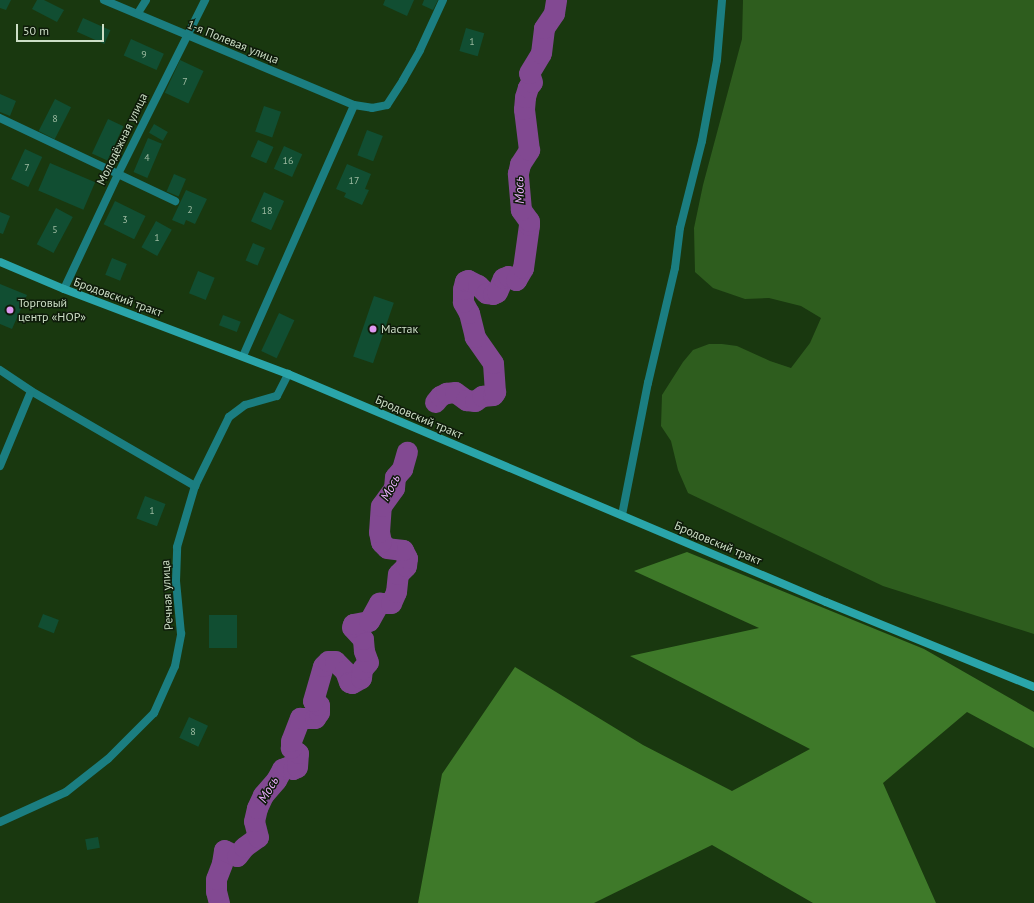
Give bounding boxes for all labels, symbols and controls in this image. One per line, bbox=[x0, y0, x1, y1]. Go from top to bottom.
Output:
scale bar bbox=[18, 16, 106, 42]
street label: 1-я Полевая улица bbox=[185, 17, 281, 67]
text: 50 m bbox=[23, 23, 49, 38]
house number: 1 bbox=[469, 36, 475, 48]
house number: 9 bbox=[141, 49, 147, 61]
house number: 7 bbox=[182, 76, 188, 88]
street label: Молодёжная улица bbox=[93, 91, 151, 187]
house number: 8 bbox=[52, 113, 58, 125]
house number: 4 bbox=[144, 152, 150, 164]
house number: 16 bbox=[283, 155, 293, 167]
house number: 7 bbox=[24, 162, 30, 174]
house number: 17 bbox=[349, 175, 359, 187]
water label: Мось bbox=[512, 176, 528, 204]
house number: 2 bbox=[187, 204, 193, 216]
house number: 18 bbox=[262, 205, 272, 217]
house number: 3 bbox=[122, 214, 128, 226]
house number: 5 bbox=[52, 224, 58, 236]
house number: 1 bbox=[154, 232, 160, 244]
street label: Бродовский тракт bbox=[72, 274, 164, 320]
place label: Торговый центр «НОР» bbox=[18, 296, 86, 324]
marker: Торговый центр «НОР» bbox=[5, 305, 15, 315]
place label: Мастак bbox=[381, 322, 418, 336]
marker: Мастак bbox=[368, 324, 378, 334]
street label: Бродовский тракт bbox=[373, 392, 465, 442]
water label: Мось bbox=[378, 472, 404, 504]
house number: 1 bbox=[149, 505, 155, 517]
street label: Бродовский тракт bbox=[672, 518, 764, 568]
street label: Речная улица bbox=[158, 560, 176, 630]
house number: 8 bbox=[190, 726, 196, 738]
water label: Мось bbox=[255, 774, 283, 806]

